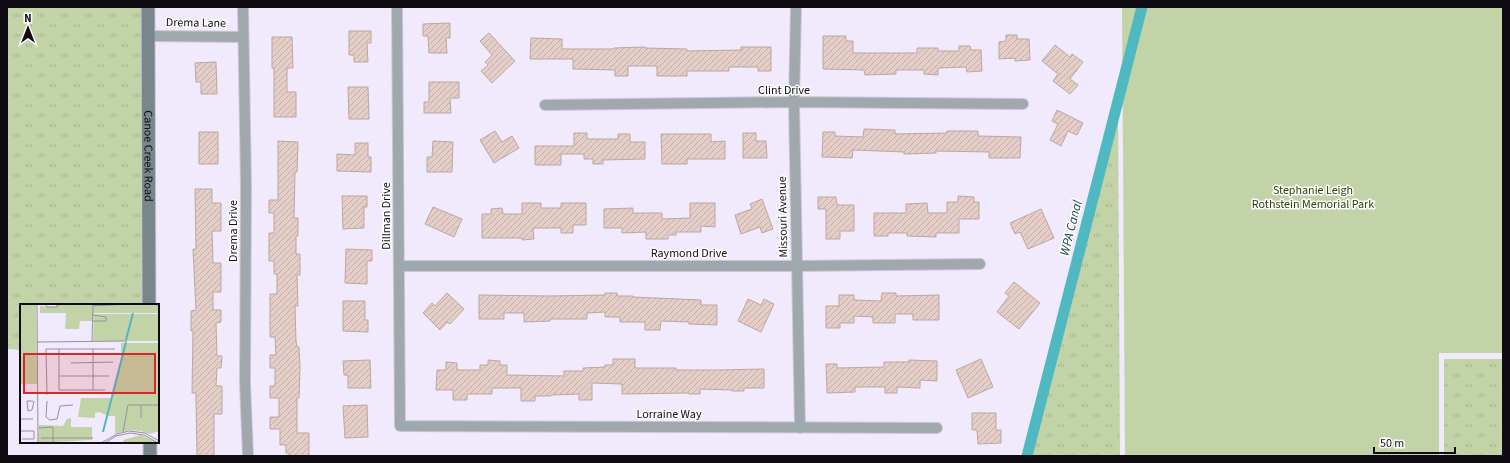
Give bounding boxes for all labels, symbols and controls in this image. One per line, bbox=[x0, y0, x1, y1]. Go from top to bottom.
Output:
north arrow bbox=[8, 8, 48, 48]
text: N bbox=[24, 11, 32, 26]
street label: Drema Lane bbox=[166, 14, 226, 32]
street label: Clint Drive bbox=[758, 82, 810, 99]
street label: Canoe Creek Road bbox=[140, 110, 157, 202]
street label: Missouri Avenue bbox=[774, 176, 792, 258]
street label: Dillman Drive bbox=[378, 182, 395, 250]
park label: Stephanie Leigh Rothstein Memorial Park bbox=[1252, 182, 1374, 213]
water label: WPA Canal bbox=[1055, 198, 1087, 258]
street label: Drema Drive bbox=[225, 200, 242, 262]
street label: Raymond Drive bbox=[651, 245, 727, 262]
inset map bbox=[20, 304, 159, 443]
street label: Lorraine Way bbox=[636, 406, 702, 423]
scale bar bbox=[1374, 429, 1455, 455]
text: 50 m bbox=[1380, 435, 1404, 452]

